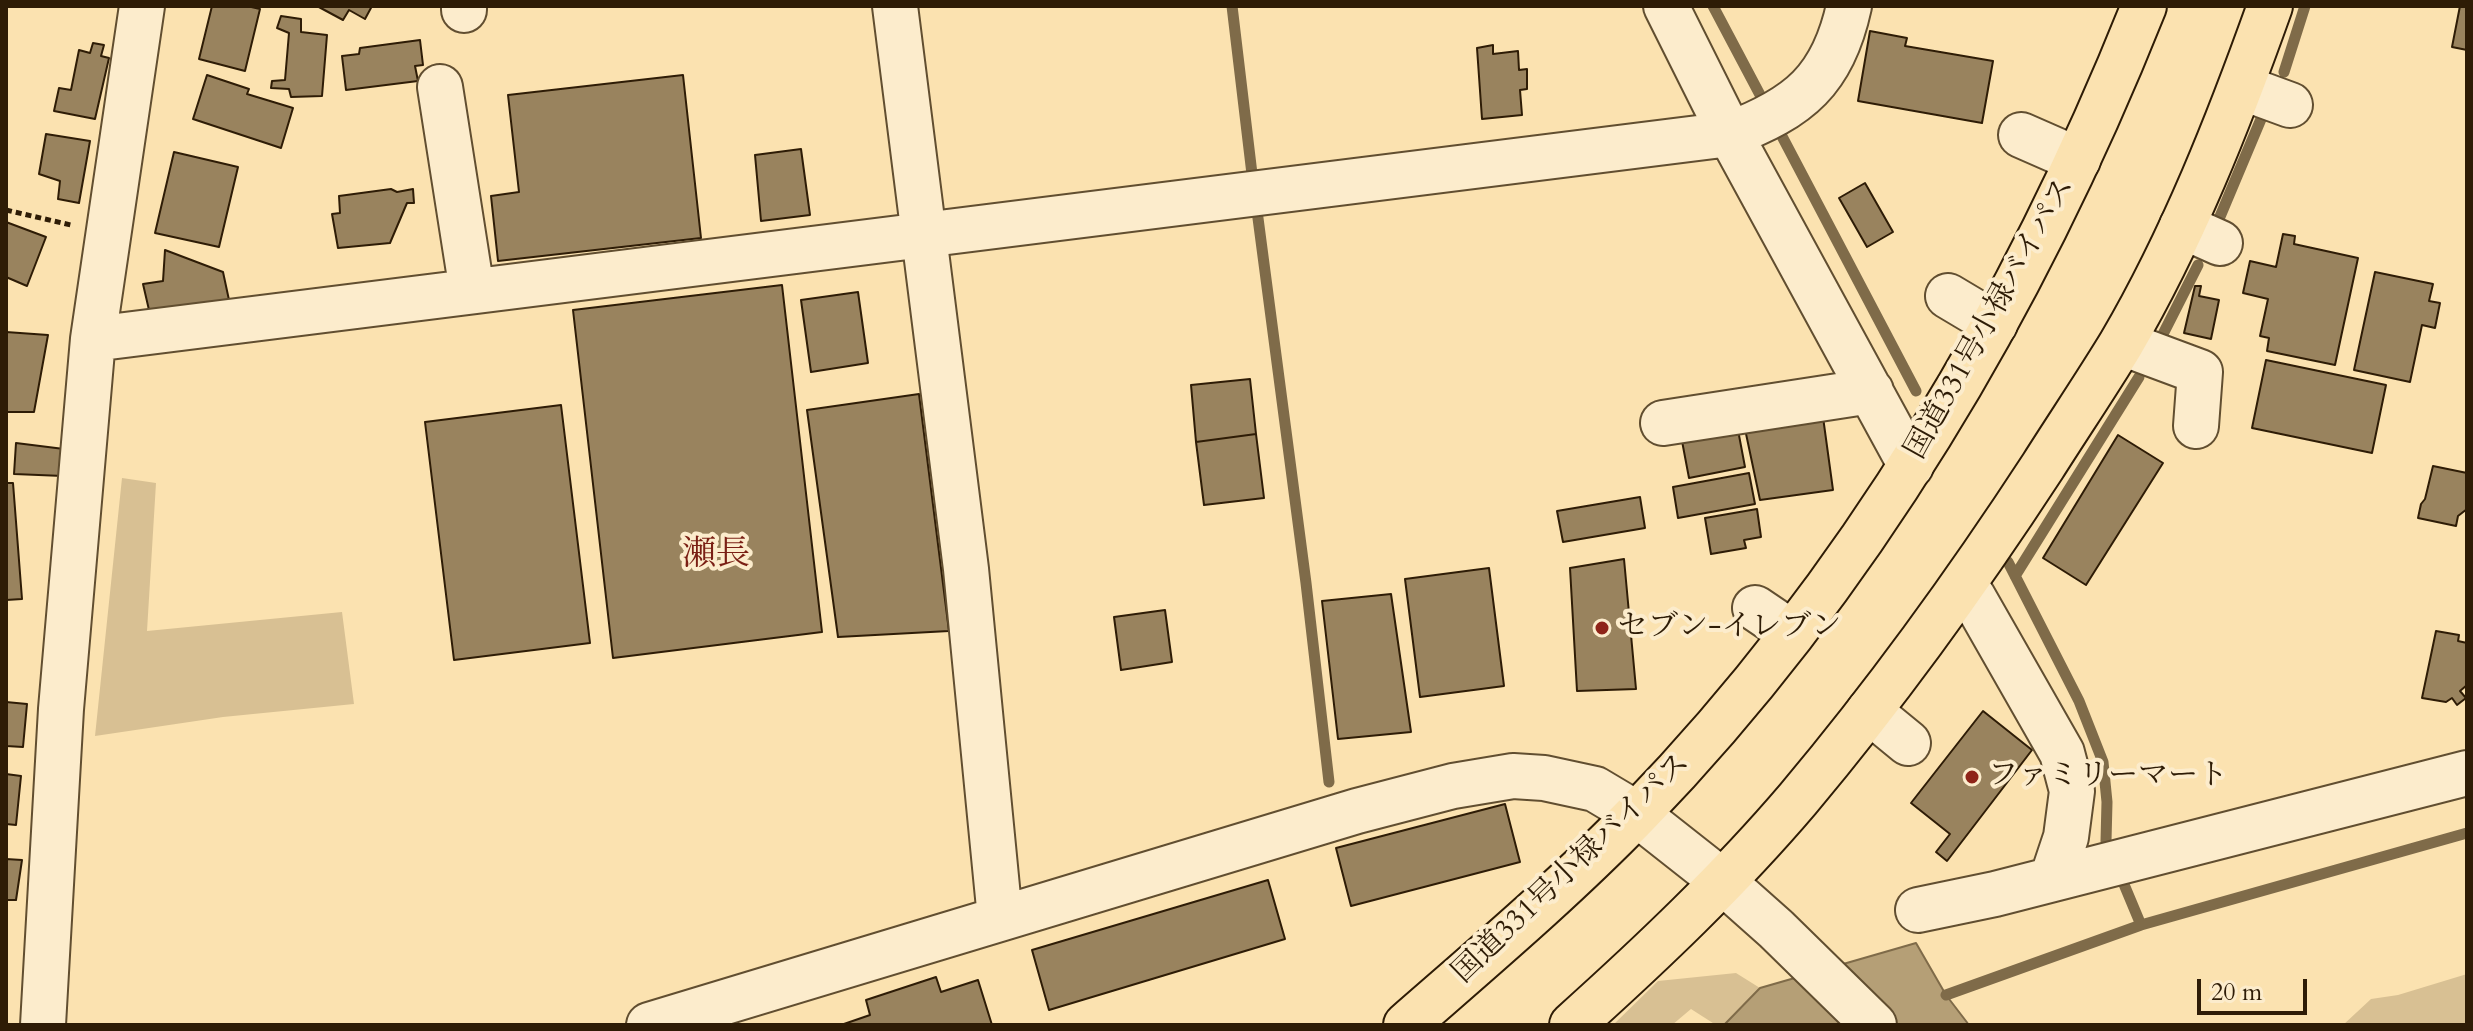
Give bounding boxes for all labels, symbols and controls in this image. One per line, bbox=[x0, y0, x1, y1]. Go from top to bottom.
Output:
street label: 国道331号小禄バイパス bbox=[1899, 172, 2083, 466]
district label: 瀬長 bbox=[682, 536, 750, 576]
place label: セブン-イレブン bbox=[1618, 610, 1841, 646]
marker: セブン-イレブン bbox=[1593, 619, 1611, 637]
street label: 国道331号小禄バイパス bbox=[1446, 746, 1698, 992]
place label: ファミリーマート bbox=[1988, 759, 2228, 795]
marker: ファミリーマート bbox=[1963, 768, 1981, 786]
scale bar bbox=[2201, 963, 2311, 1013]
text: 20 m bbox=[2211, 976, 2262, 1009]

